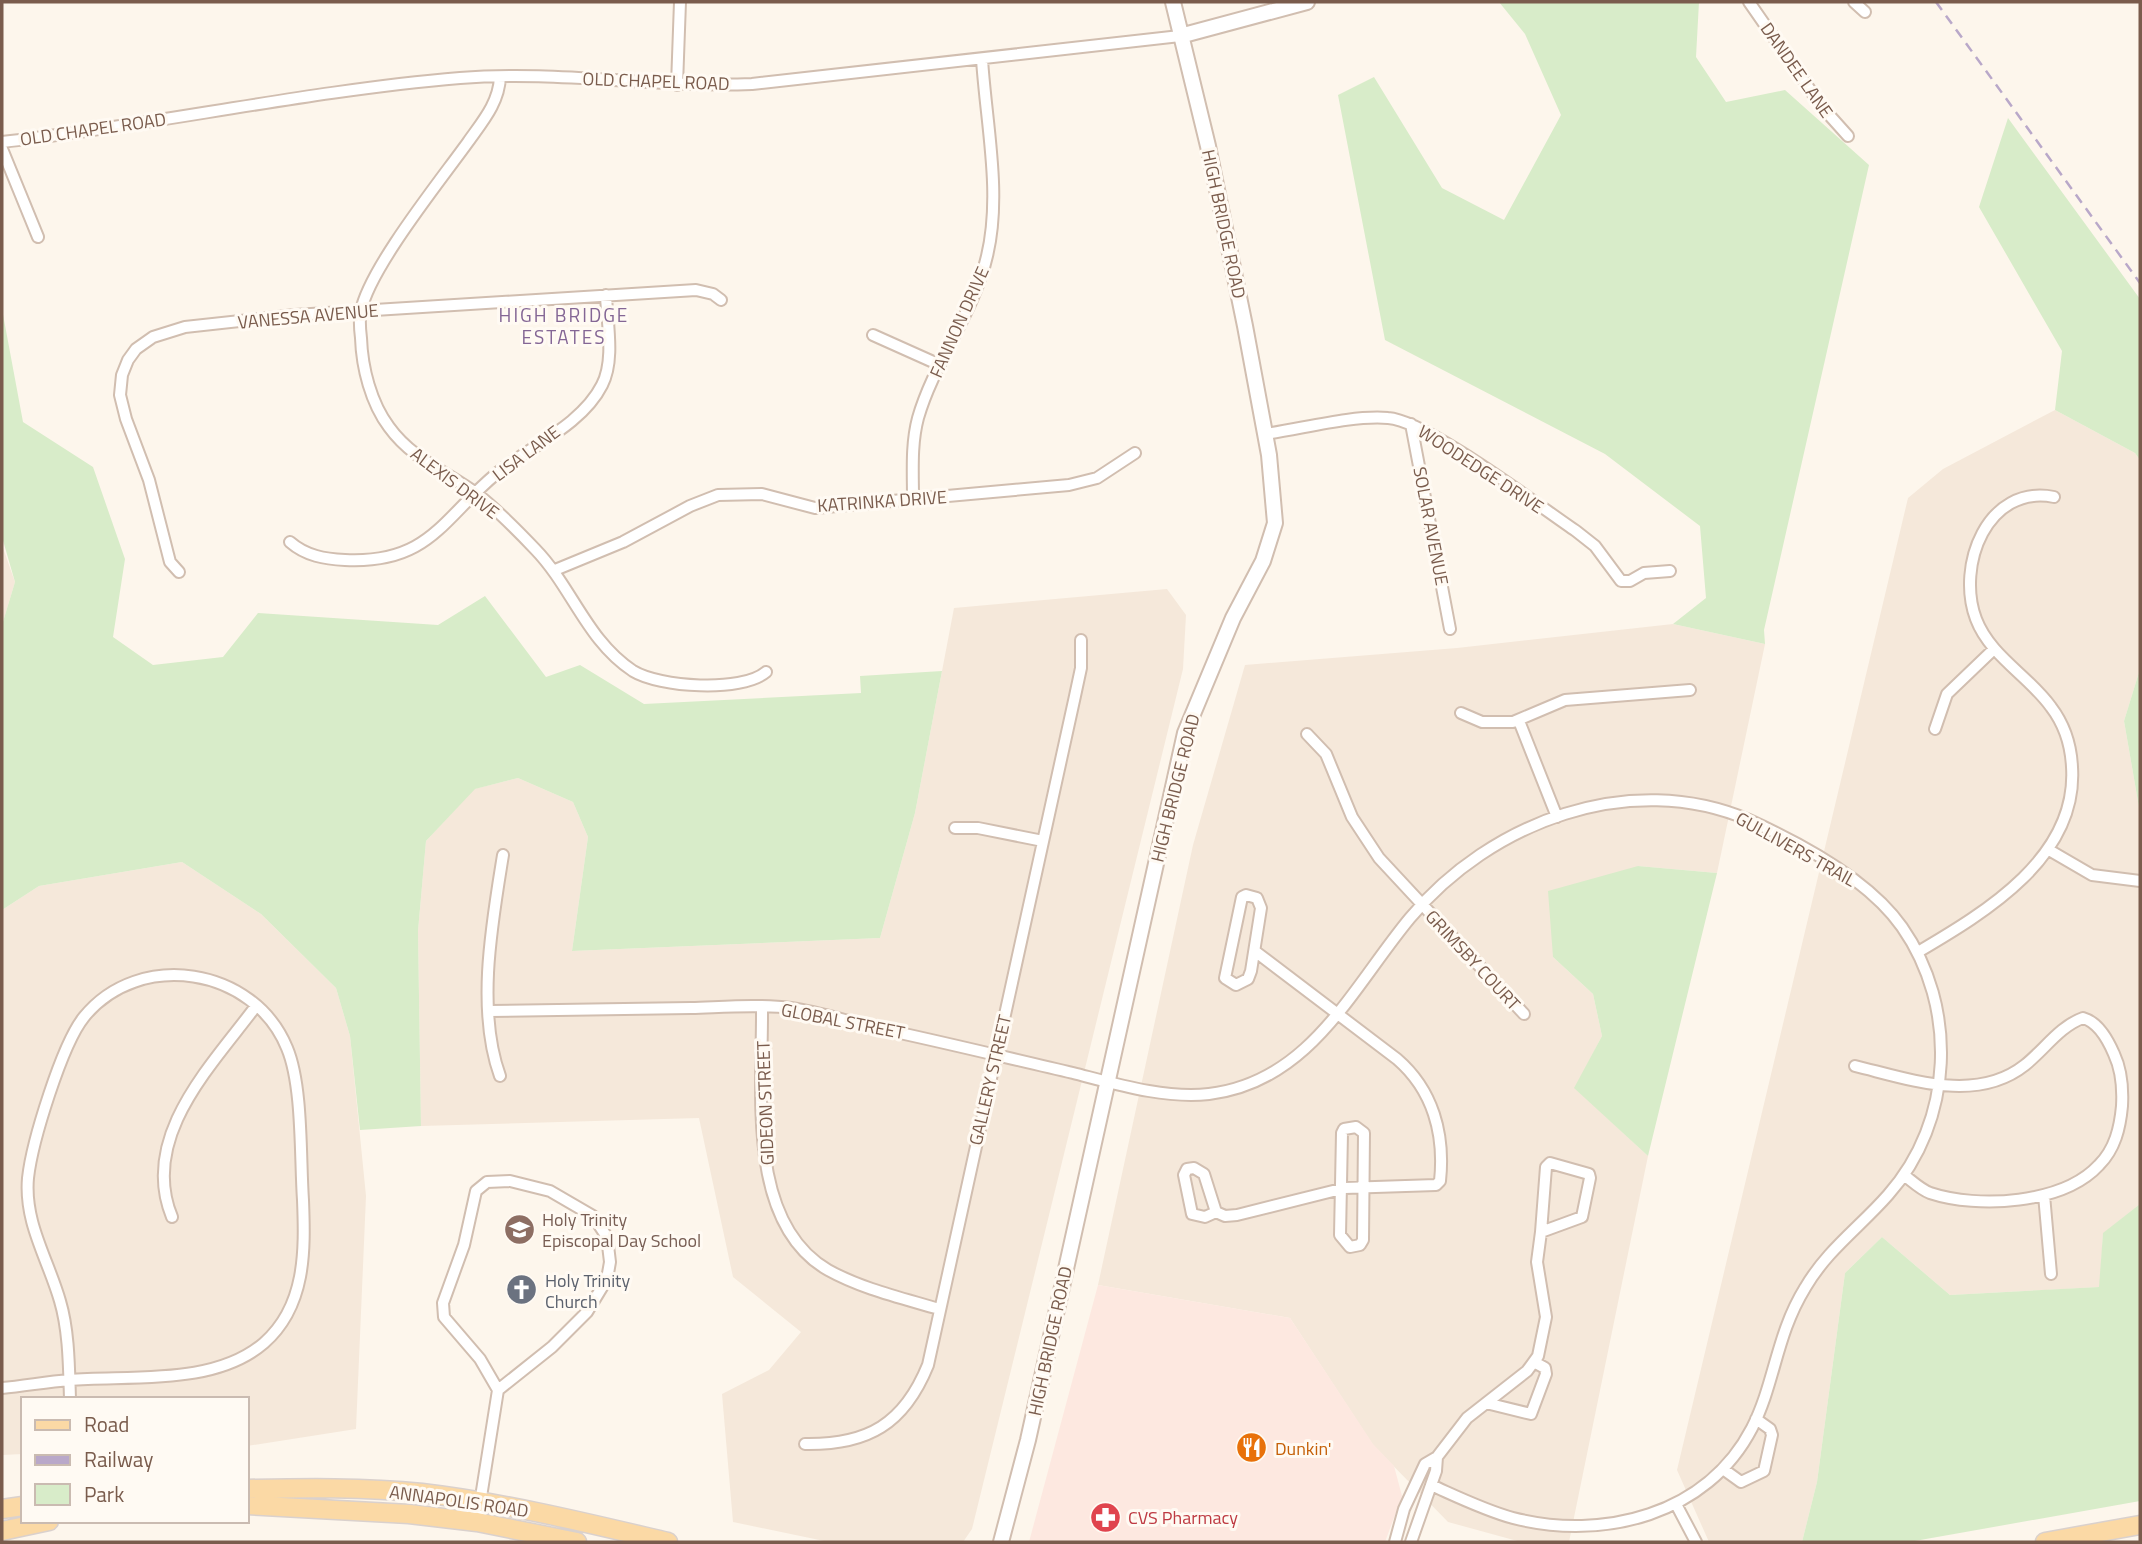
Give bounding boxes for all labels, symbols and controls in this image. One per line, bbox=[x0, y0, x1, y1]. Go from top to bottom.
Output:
street label: DANDEE LANE bbox=[1754, 17, 1840, 123]
street label: OLD CHAPEL ROAD bbox=[582, 65, 730, 97]
street label: OLD CHAPEL ROAD bbox=[18, 105, 168, 153]
street label: HIGH BRIDGE ROAD bbox=[1195, 147, 1253, 301]
street label: FANNON DRIVE bbox=[922, 262, 996, 382]
street label: VANESSA AVENUE bbox=[237, 296, 380, 336]
district label: HIGH BRIDGE ESTATES bbox=[499, 300, 629, 351]
street label: LISA LANE bbox=[486, 418, 566, 487]
street label: WOODEDGE DRIVE bbox=[1413, 418, 1549, 520]
street label: ALEXIS DRIVE bbox=[405, 441, 505, 525]
street label: SOLAR AVENUE bbox=[1406, 464, 1456, 588]
street label: KATRINKA DRIVE bbox=[816, 483, 948, 519]
street label: HIGH BRIDGE ROAD bbox=[1144, 711, 1206, 865]
street label: GULLIVERS TRAIL bbox=[1731, 805, 1861, 893]
street label: GRIMSBY COURT bbox=[1419, 904, 1527, 1017]
street label: GLOBAL STREET bbox=[779, 996, 908, 1046]
street label: GALLERY STREET bbox=[962, 1012, 1018, 1148]
street label: GIDEON STREET bbox=[749, 1040, 781, 1166]
place label: Holy Trinity Episcopal Day School bbox=[542, 1206, 701, 1254]
school or university icon: Holy Trinity Episcopal Day School bbox=[502, 1212, 536, 1246]
street label: HIGH BRIDGE ROAD bbox=[1021, 1264, 1079, 1418]
place label: Holy Trinity Church bbox=[545, 1267, 630, 1315]
church icon: Holy Trinity Church bbox=[505, 1273, 539, 1307]
legend bbox=[21, 1397, 248, 1523]
text: Road bbox=[84, 1408, 129, 1440]
restaurant icon: Dunkin' bbox=[1235, 1431, 1269, 1465]
place label: Dunkin' bbox=[1275, 1435, 1332, 1462]
text: Railway bbox=[84, 1443, 153, 1475]
text: Park bbox=[84, 1478, 124, 1510]
street label: ANNAPOLIS ROAD bbox=[388, 1478, 530, 1524]
pharmacy icon: CVS Pharmacy bbox=[1088, 1500, 1122, 1534]
place label: CVS Pharmacy bbox=[1128, 1504, 1238, 1531]

